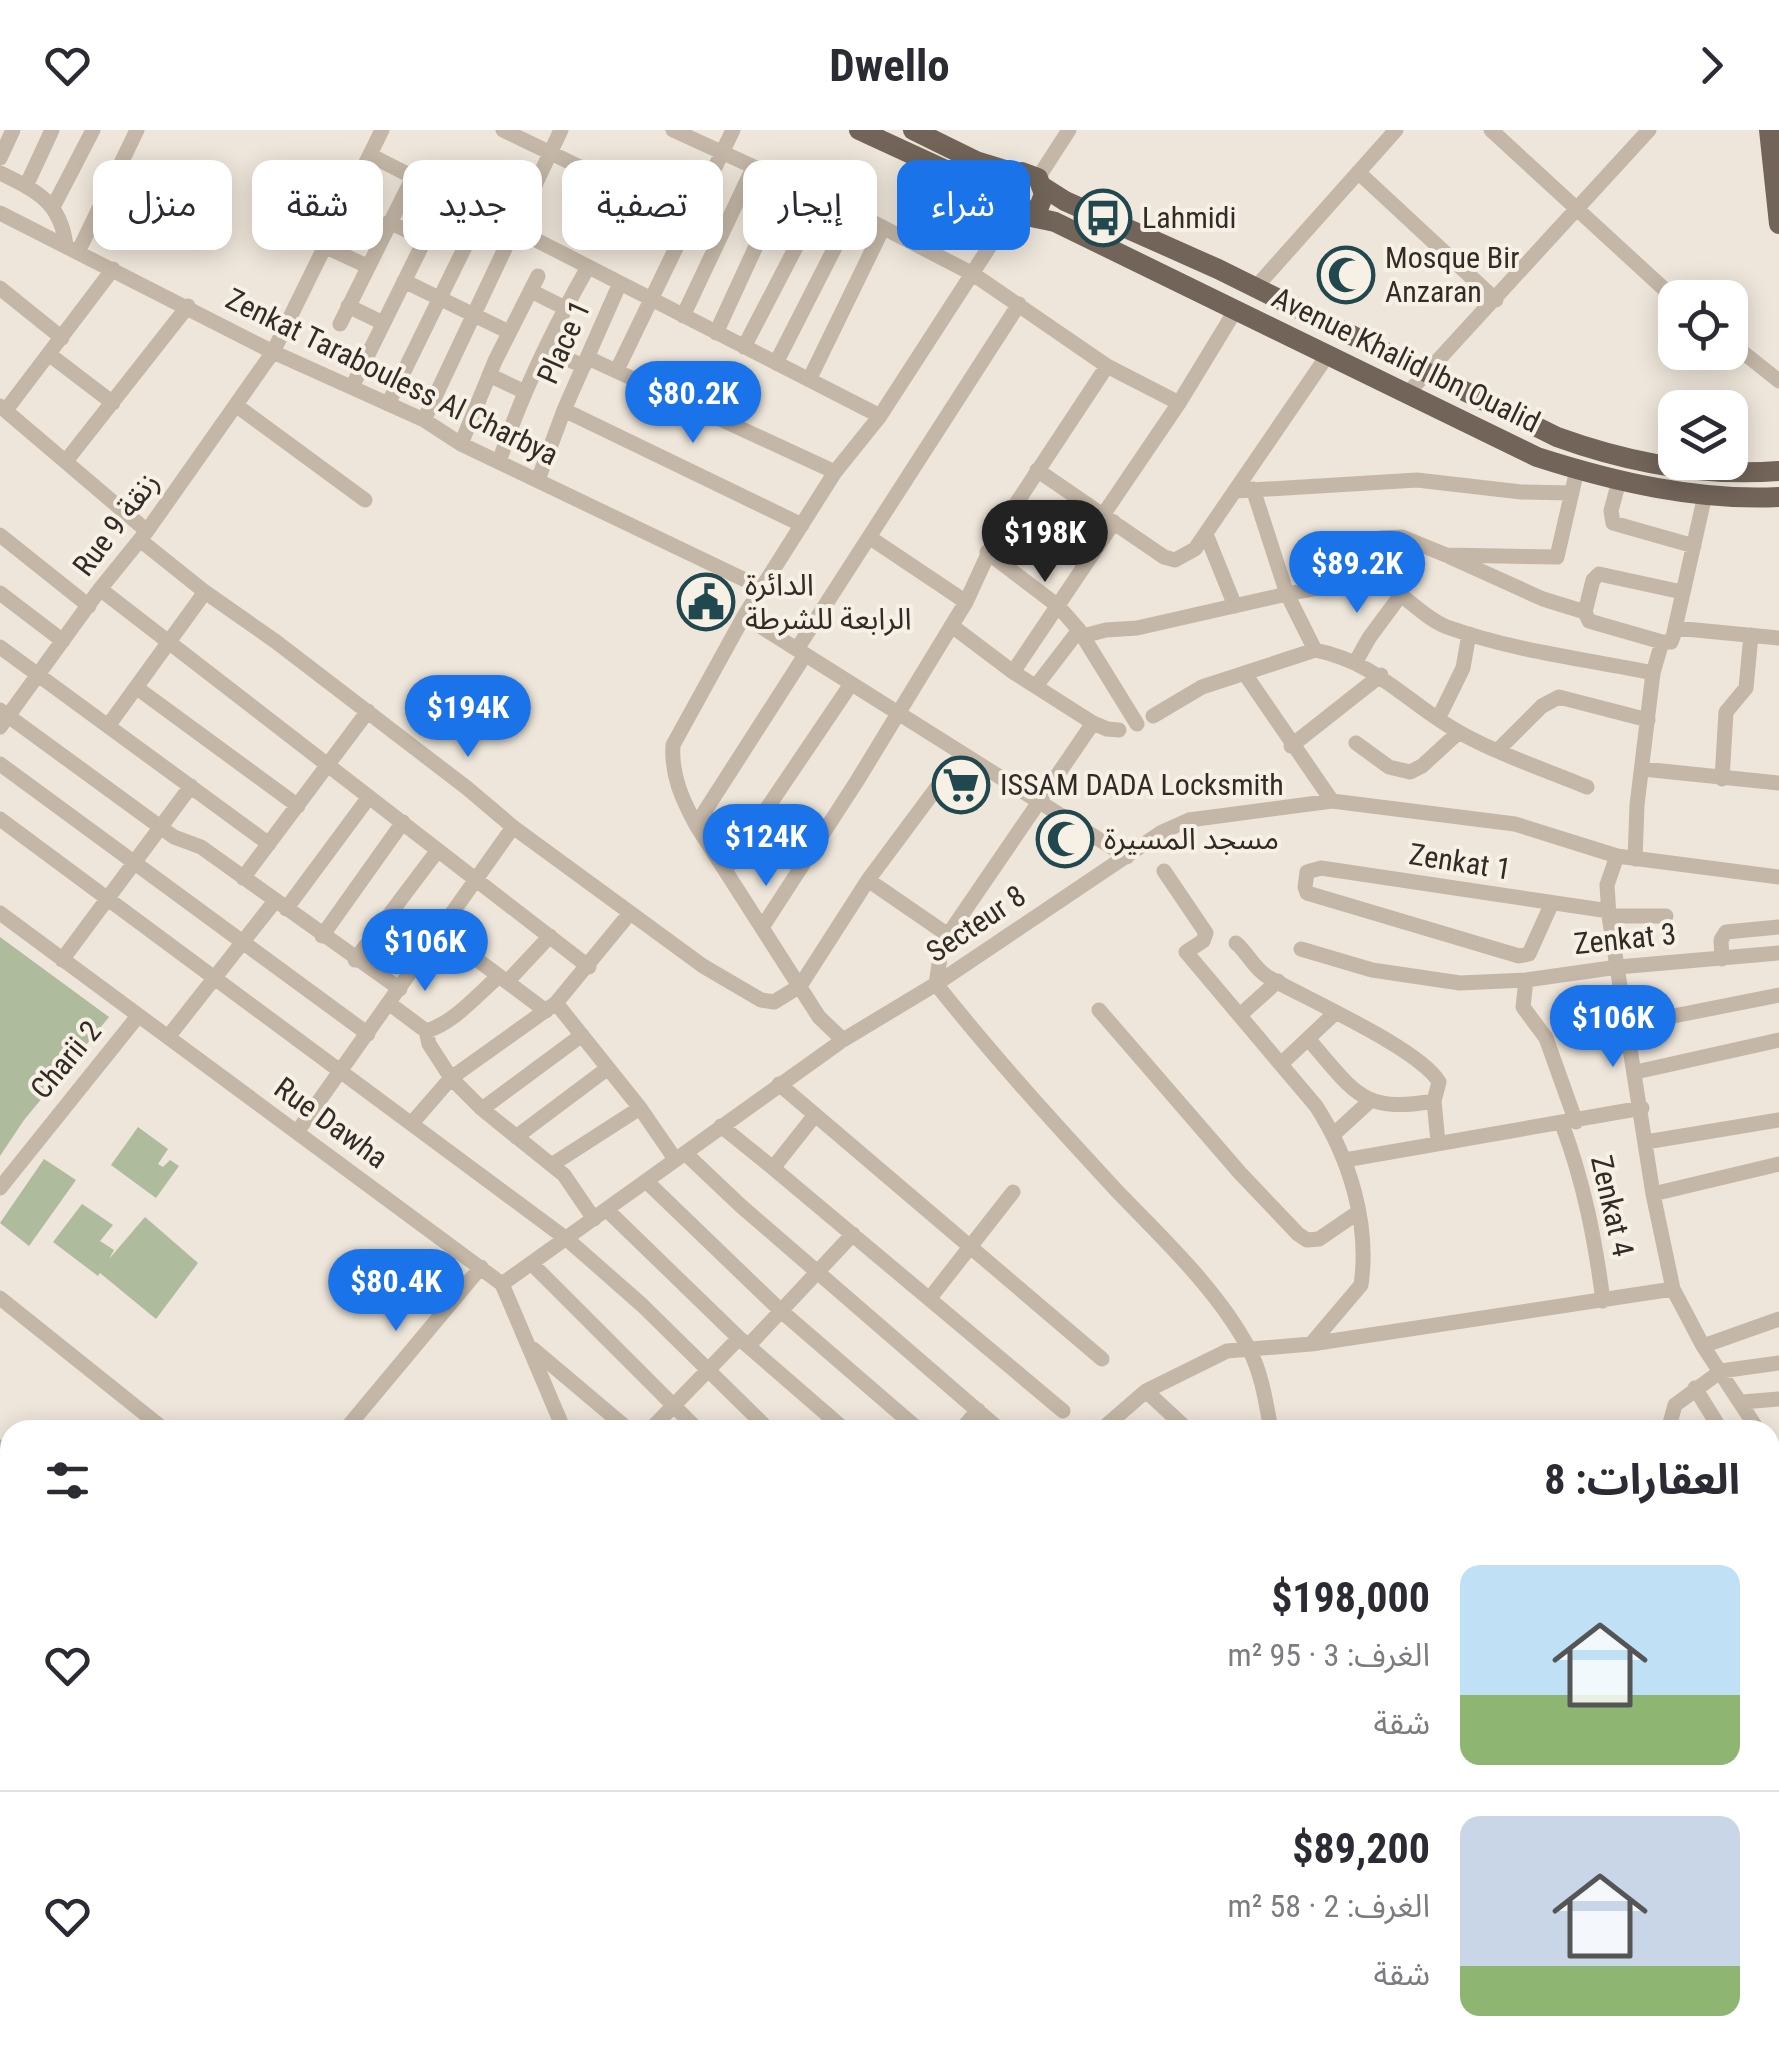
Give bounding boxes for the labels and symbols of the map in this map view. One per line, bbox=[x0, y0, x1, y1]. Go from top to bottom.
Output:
bus stop icon: Lahmidi bbox=[1073, 188, 1133, 248]
place label: Lahmidi bbox=[1142, 200, 1236, 235]
place label: Mosque Bir Anzaran bbox=[1385, 240, 1519, 309]
mosque icon: Mosque Bir Anzaran bbox=[1316, 245, 1376, 305]
street label: Avenue Khalid Ibn Oualid bbox=[1267, 280, 1546, 440]
street label: Zenkat Tarabouless Al Charbya bbox=[220, 281, 564, 472]
street label: Place 1 bbox=[530, 295, 597, 389]
pin: $80.2K bbox=[612, 361, 774, 446]
street label: Rue 9 زنقة bbox=[65, 465, 166, 582]
pin: $198K bbox=[975, 500, 1115, 585]
pin: $89.2K bbox=[1276, 531, 1438, 616]
place label: الدائرة الرابعة للشرطة bbox=[745, 567, 912, 636]
public building icon: الدائرة الرابعة للشرطة bbox=[676, 572, 736, 632]
pin: $194K bbox=[398, 675, 538, 760]
supermarket icon: ISSAM DADA Locksmith bbox=[931, 755, 991, 815]
place label: ISSAM DADA Locksmith bbox=[1000, 767, 1284, 802]
pin: $124K bbox=[696, 804, 836, 889]
mosque icon: مسجد المسيرة bbox=[1035, 809, 1095, 869]
place label: مسجد المسيرة bbox=[1104, 821, 1279, 856]
street label: Zenkat 1 bbox=[1407, 836, 1513, 887]
street label: Secteur 8 bbox=[920, 878, 1032, 969]
pin: $106K bbox=[355, 909, 495, 994]
street label: Zenkat 3 bbox=[1572, 916, 1678, 961]
pin: $106K bbox=[1543, 985, 1683, 1070]
street label: Charii 2 bbox=[23, 1014, 108, 1106]
street label: Rue Dawha bbox=[268, 1070, 395, 1175]
street label: Zenkat 4 bbox=[1584, 1152, 1641, 1260]
pin: $80.4K bbox=[315, 1249, 477, 1334]

